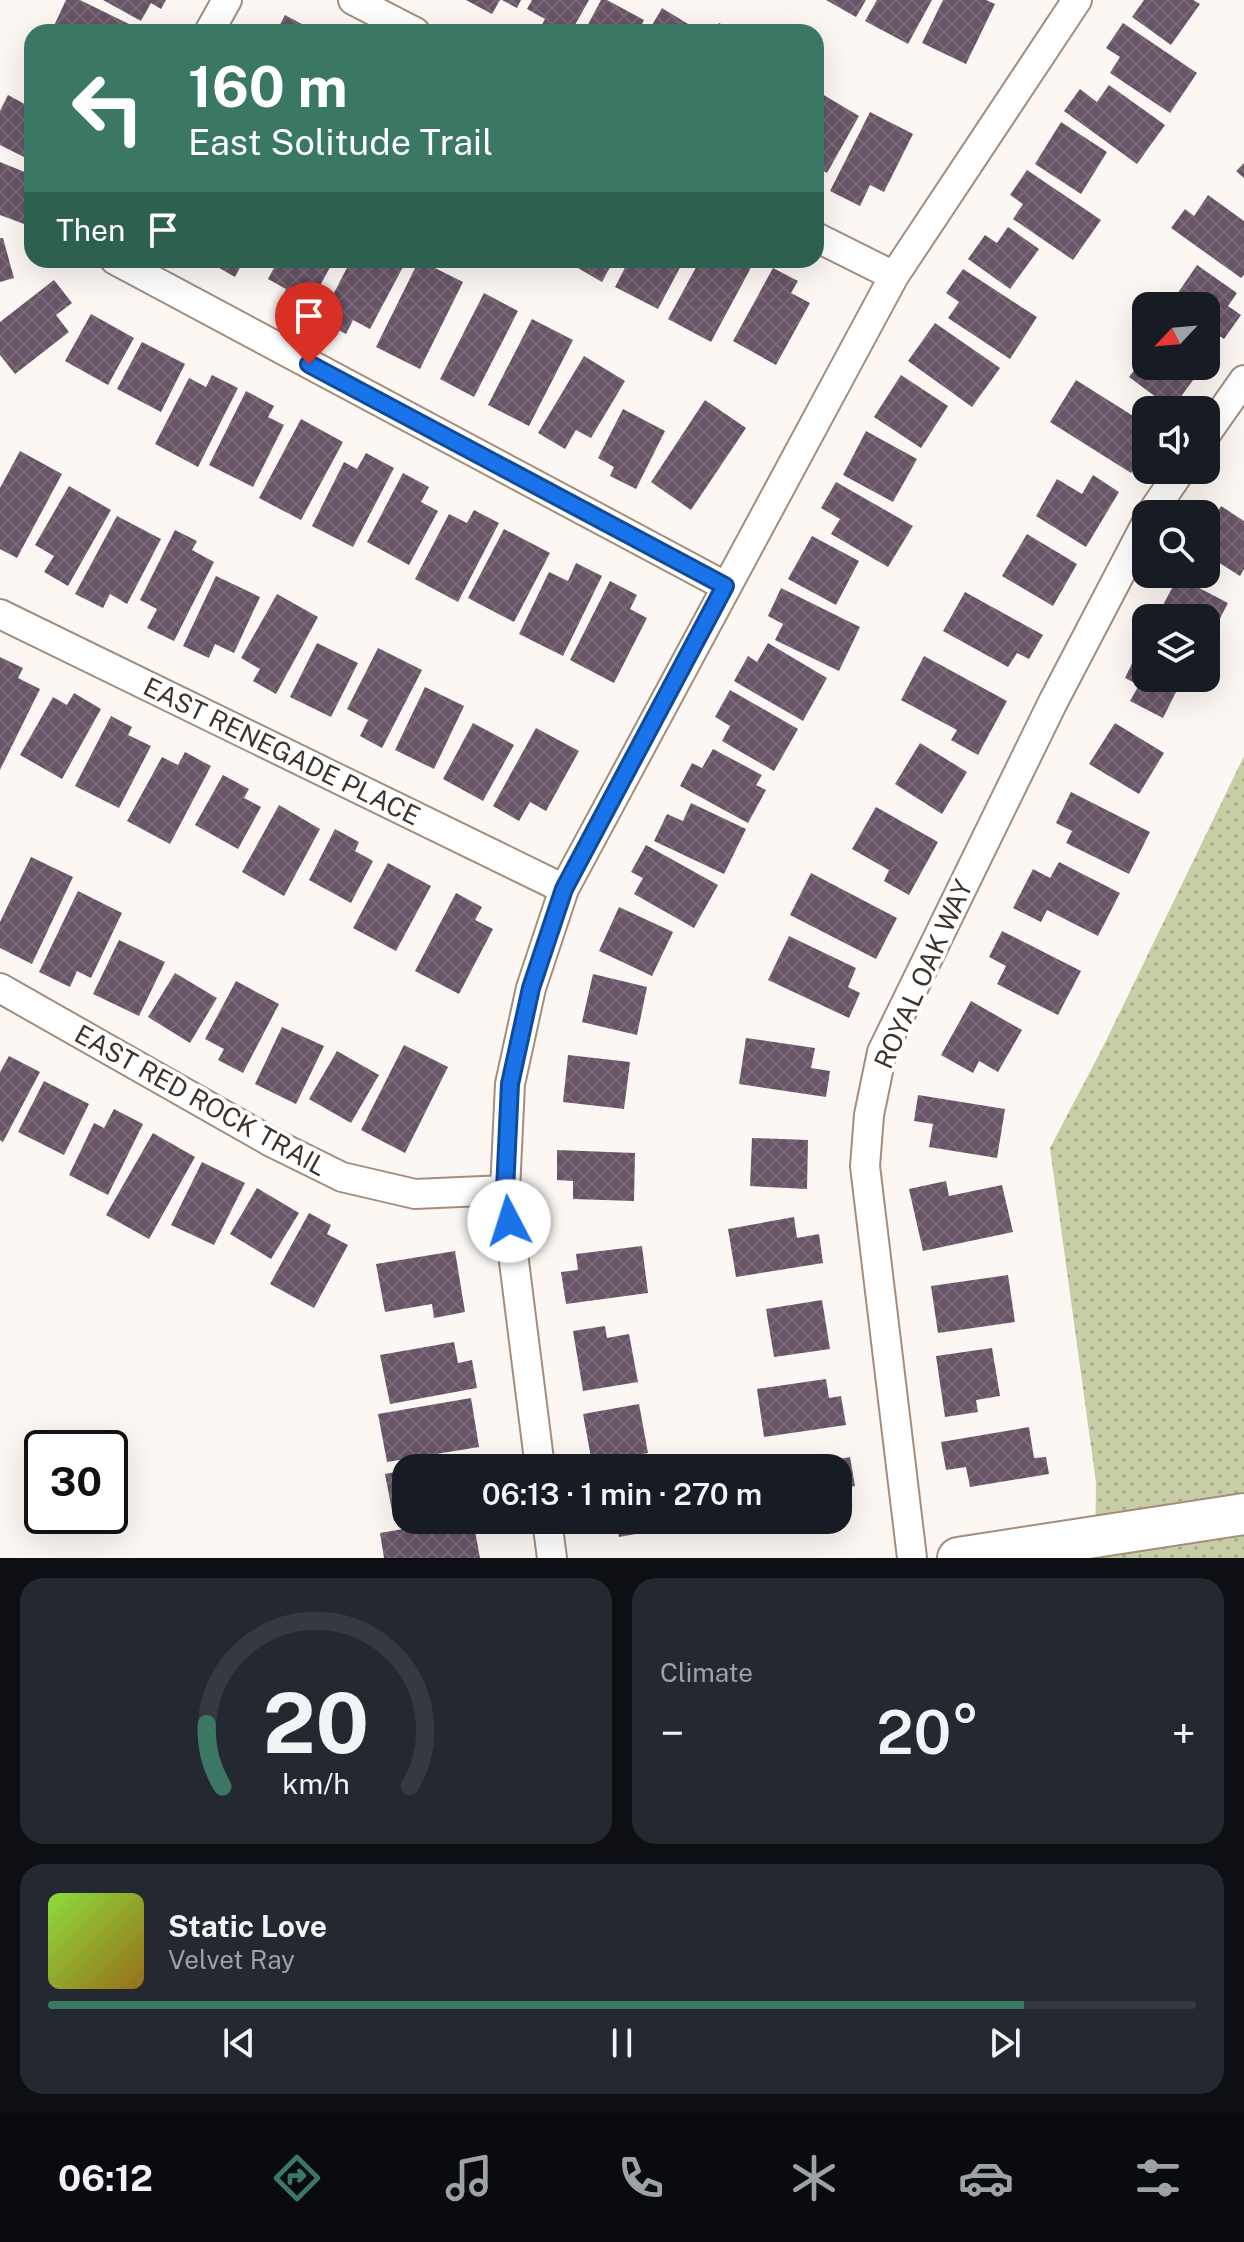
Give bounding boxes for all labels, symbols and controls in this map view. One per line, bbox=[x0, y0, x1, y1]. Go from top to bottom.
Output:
text: 160 m bbox=[188, 54, 348, 120]
icon: left bbox=[56, 56, 160, 160]
text: East Solitude Trail bbox=[188, 121, 493, 163]
icon: arrive bbox=[141, 208, 185, 252]
text: Then bbox=[56, 212, 125, 248]
pin bbox=[275, 282, 343, 364]
north arrow bbox=[1132, 292, 1220, 380]
map controls bbox=[1132, 292, 1220, 692]
icon: arrive bbox=[287, 294, 331, 338]
button: sound bbox=[1132, 396, 1220, 484]
button: search bbox=[1132, 500, 1220, 588]
button: layers bbox=[1132, 604, 1220, 692]
street label: EAST RENEGADE PLACE bbox=[139, 670, 425, 832]
street label: ROYAL OAK WAY bbox=[867, 875, 979, 1073]
street label: EAST RED ROCK TRAIL bbox=[70, 1018, 332, 1182]
position arrow bbox=[467, 1179, 551, 1263]
speed limit sign: 30 bbox=[24, 1430, 128, 1534]
text: 06:13 · 1 min · 270 m bbox=[482, 1476, 762, 1512]
text: Climate bbox=[660, 1657, 753, 1688]
text: 20 bbox=[263, 1674, 369, 1772]
text: 20° bbox=[877, 1697, 979, 1768]
text: − bbox=[660, 1707, 684, 1759]
text: + bbox=[1172, 1707, 1196, 1759]
text: km/h bbox=[282, 1767, 350, 1800]
text: Static Love bbox=[168, 1908, 327, 1944]
text: Velvet Ray bbox=[168, 1944, 295, 1975]
icon: previous bbox=[217, 2021, 261, 2065]
icon: pause bbox=[600, 2021, 644, 2065]
icon: next bbox=[983, 2021, 1027, 2065]
icon: directions bbox=[269, 2150, 325, 2206]
icon: music bbox=[441, 2150, 497, 2206]
icon: phone bbox=[613, 2150, 669, 2206]
icon: climate bbox=[786, 2150, 842, 2206]
icon: car bbox=[958, 2150, 1014, 2206]
icon: filters bbox=[1130, 2150, 1186, 2206]
text: 06:12 bbox=[58, 2157, 153, 2199]

